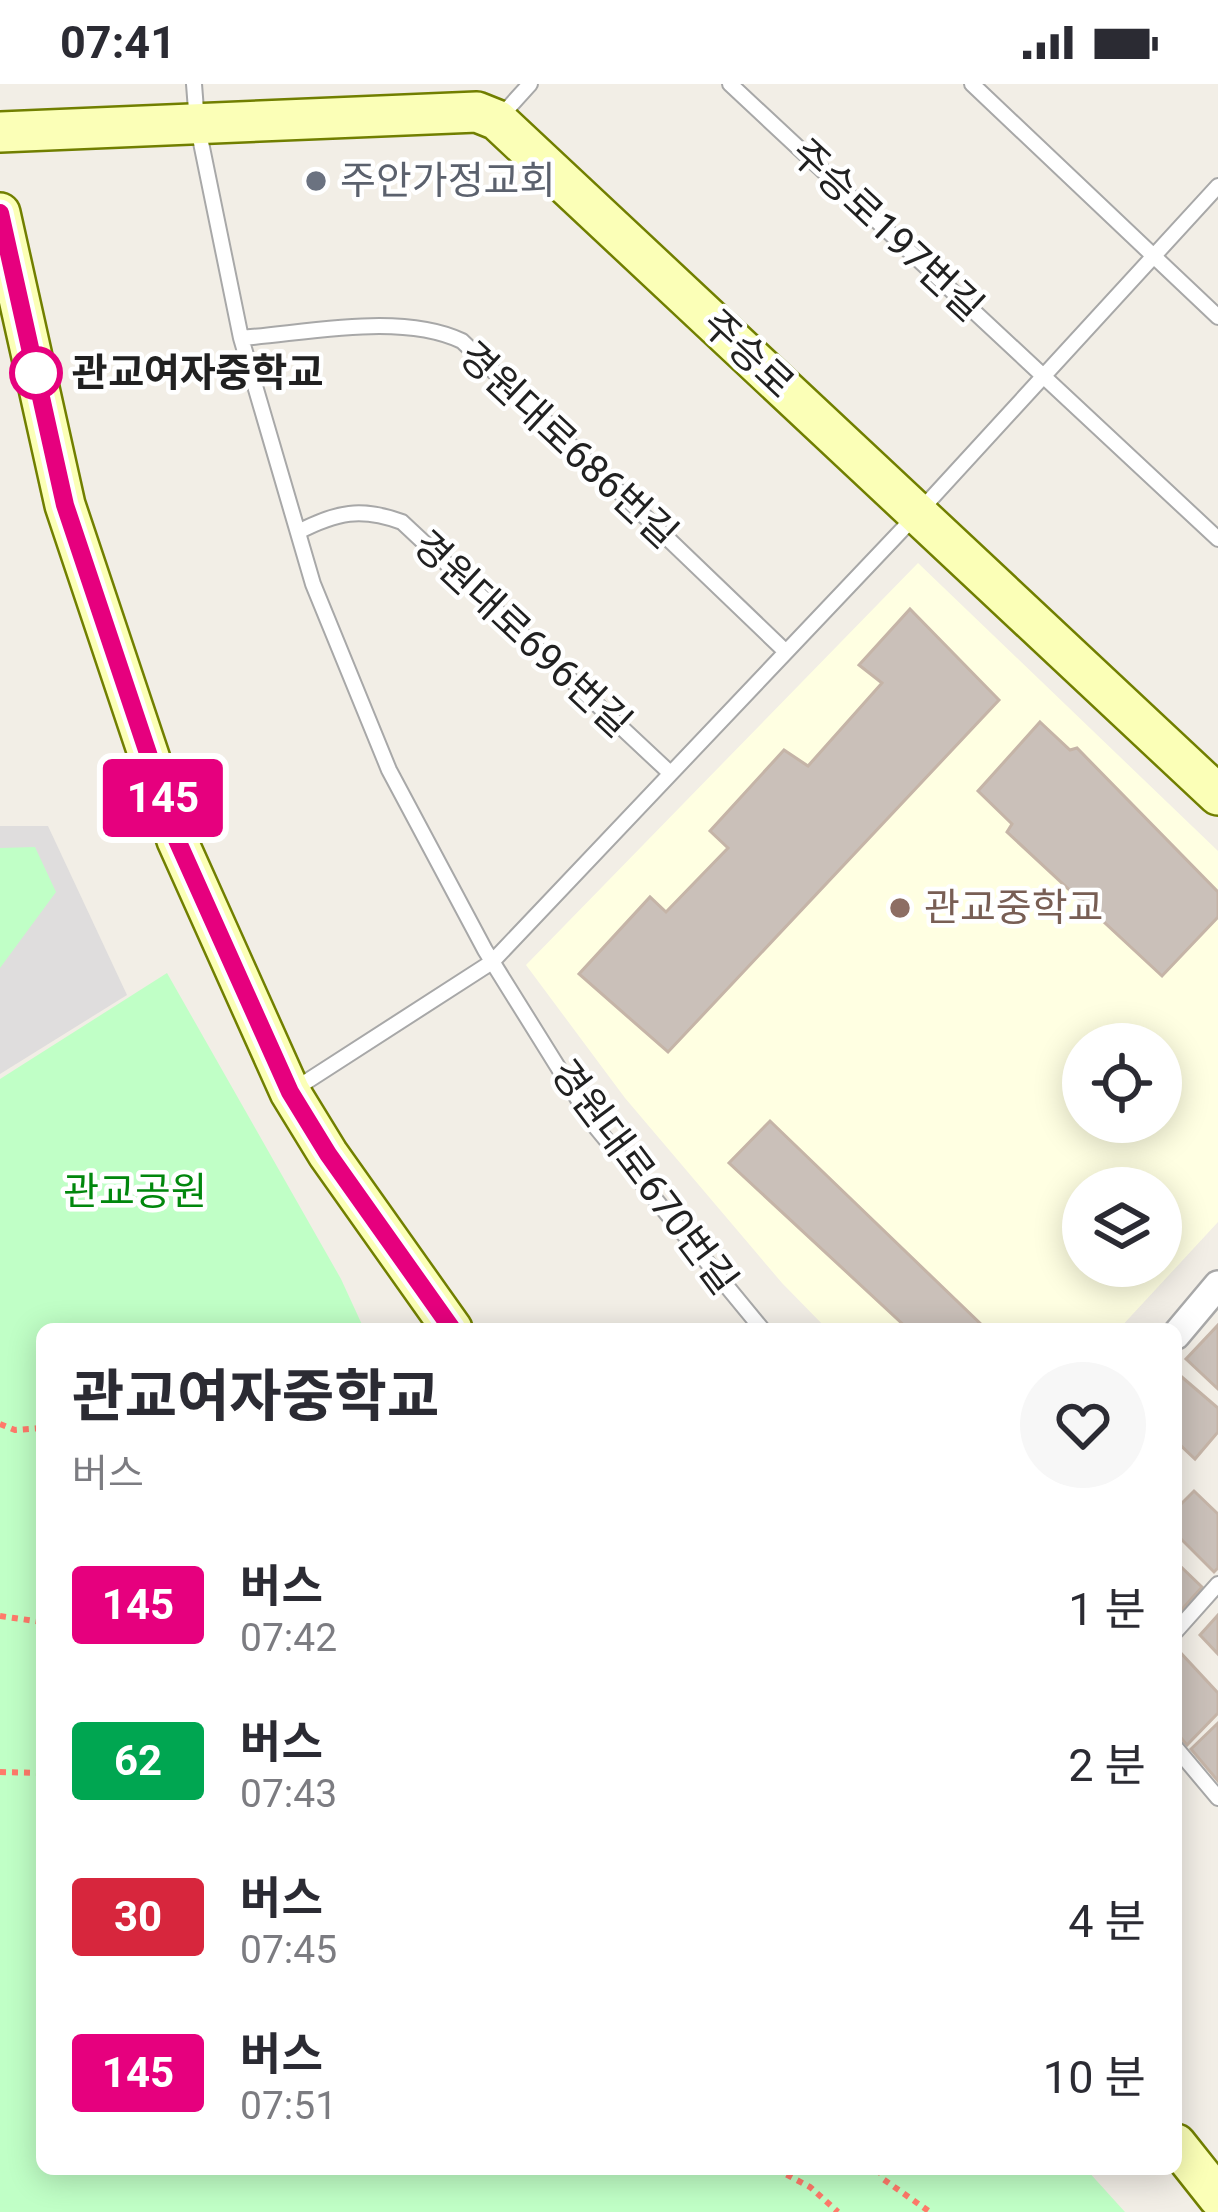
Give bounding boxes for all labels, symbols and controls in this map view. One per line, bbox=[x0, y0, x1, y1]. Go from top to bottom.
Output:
text: 07:41 bbox=[60, 16, 176, 69]
street label: 주승로197번길 bbox=[782, 130, 992, 330]
place label: 주안가정교회 bbox=[340, 158, 555, 204]
marker: 주안가정교회 bbox=[303, 168, 329, 194]
street label: 주승로 bbox=[693, 300, 803, 408]
street label: 경원대로686번길 bbox=[450, 332, 686, 558]
marker: 관교여자중학교 bbox=[11, 348, 61, 398]
place label: 관교여자중학교 bbox=[72, 350, 323, 396]
street label: 경원대로696번길 bbox=[404, 521, 640, 747]
line badge: 145 bbox=[94, 759, 232, 837]
text: 145 bbox=[127, 773, 199, 822]
place label: 관교중학교 bbox=[924, 885, 1103, 931]
marker: 관교중학교 bbox=[887, 895, 913, 921]
map controls bbox=[1062, 1023, 1182, 1287]
button: locate bbox=[1062, 1023, 1182, 1143]
street label: 경원대로670번길 bbox=[541, 1051, 747, 1303]
button: layers bbox=[1062, 1167, 1182, 1287]
park label: 관교공원 bbox=[63, 1169, 207, 1215]
button: heart bbox=[1020, 1362, 1146, 1488]
text: 관교여자중학교 bbox=[72, 1363, 439, 1430]
text: 버스 bbox=[72, 1451, 144, 1497]
text: 버스 bbox=[240, 1560, 323, 1613]
text: 145 bbox=[102, 1580, 174, 1629]
text: 1 분 bbox=[1068, 1583, 1146, 1636]
text: 07:42 bbox=[240, 1615, 337, 1661]
text: 버스 bbox=[240, 1716, 323, 1769]
text: 62 bbox=[114, 1736, 162, 1785]
text: 2 분 bbox=[1068, 1739, 1146, 1792]
text: 07:43 bbox=[240, 1771, 337, 1817]
text: 버스 bbox=[240, 1872, 323, 1925]
text: 30 bbox=[114, 1892, 162, 1941]
text: 4 분 bbox=[1068, 1895, 1146, 1948]
text: 07:45 bbox=[240, 1927, 337, 1973]
text: 버스 bbox=[240, 2028, 323, 2081]
text: 145 bbox=[102, 2048, 174, 2097]
text: 10 분 bbox=[1043, 2051, 1146, 2104]
text: 07:51 bbox=[240, 2083, 337, 2129]

